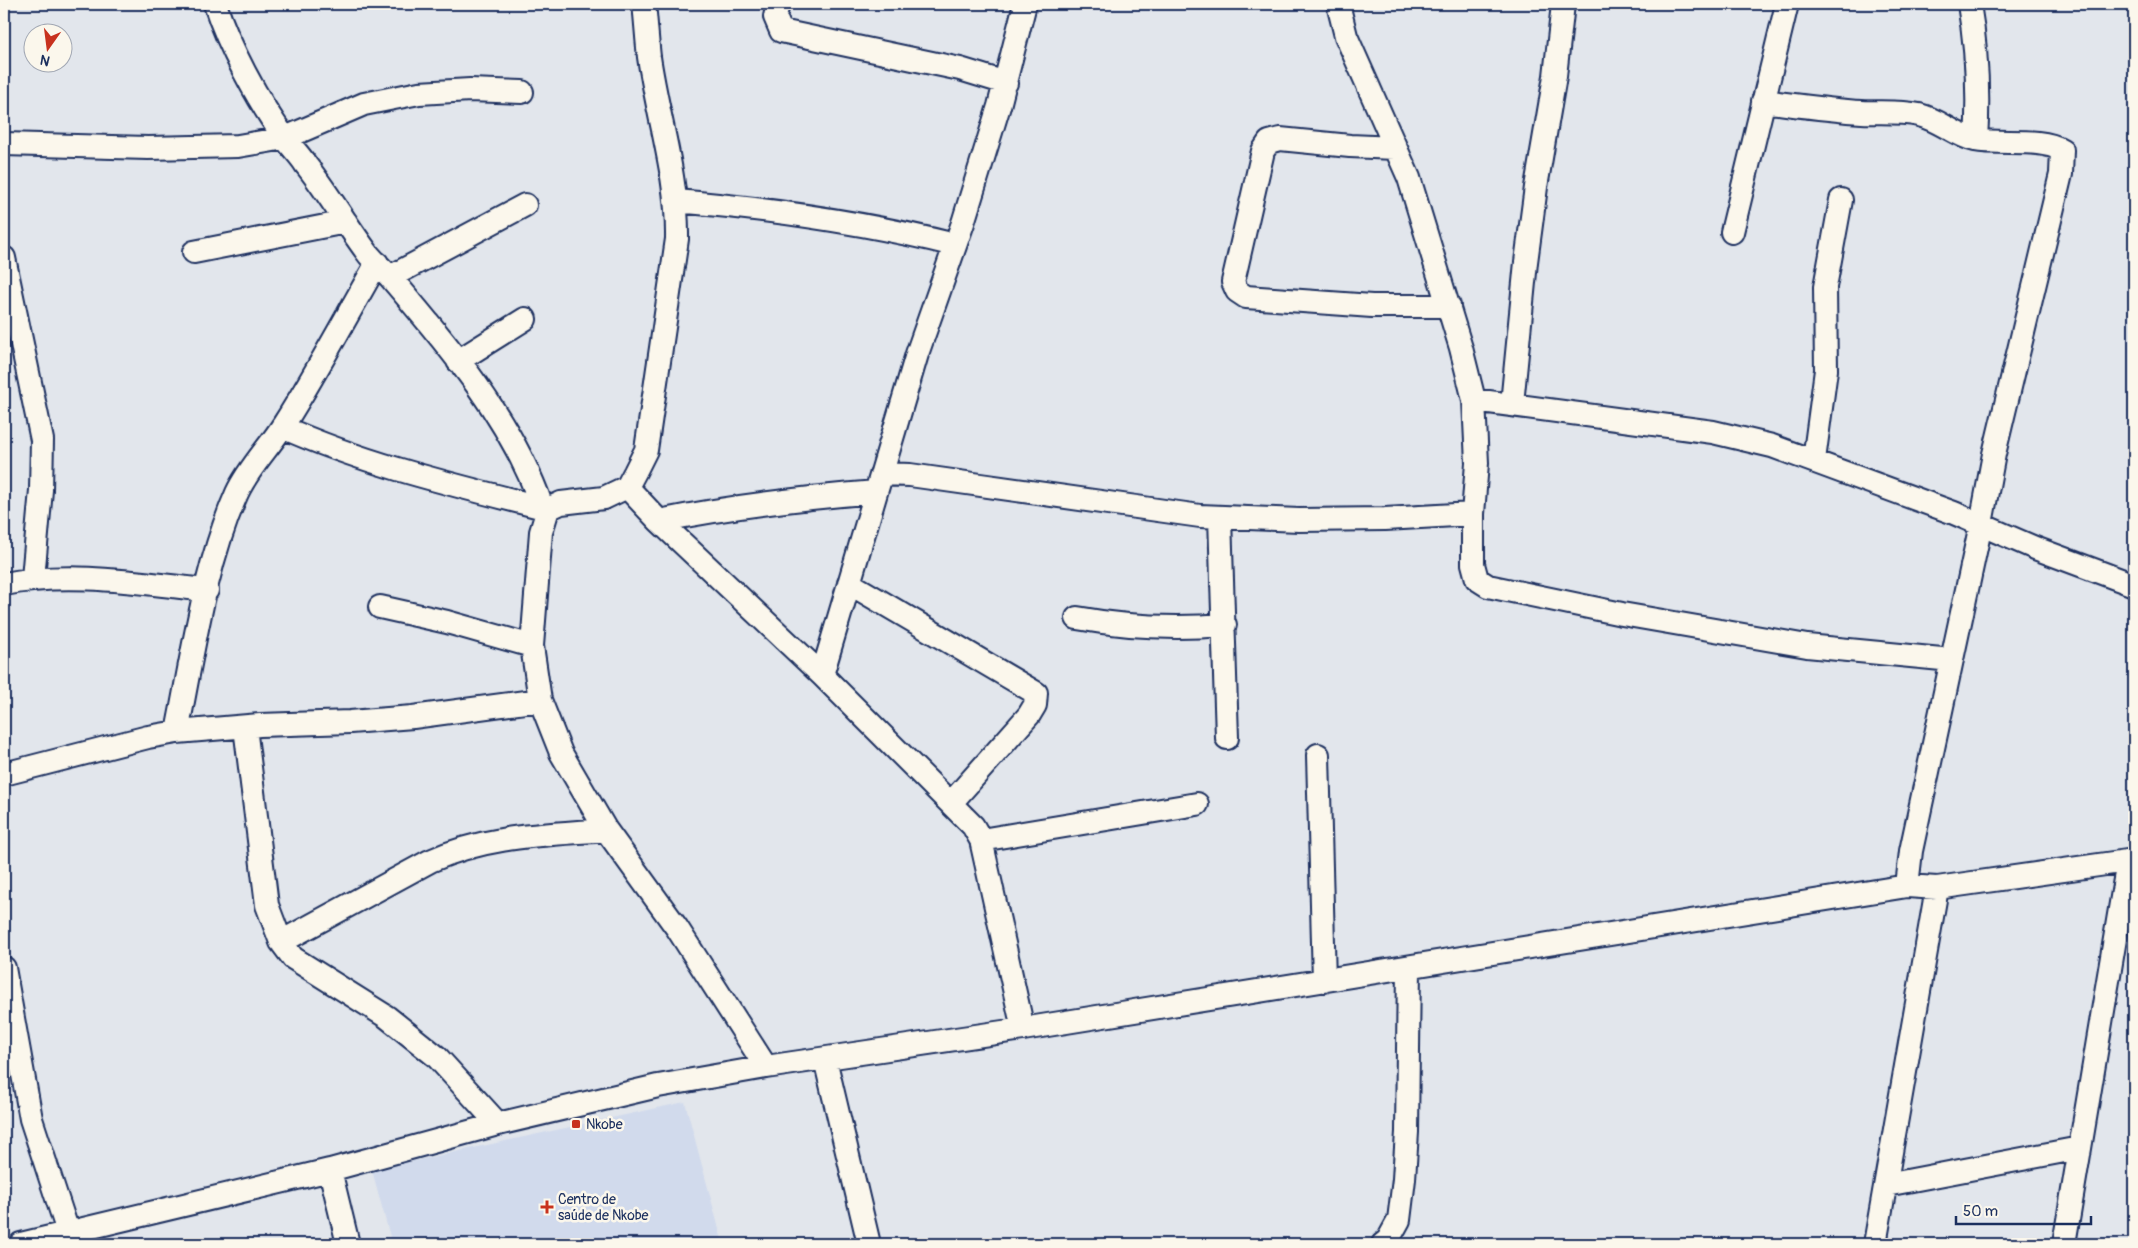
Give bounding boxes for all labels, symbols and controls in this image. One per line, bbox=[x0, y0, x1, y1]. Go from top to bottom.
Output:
north arrow bbox=[22, 22, 72, 72]
text: N bbox=[38, 51, 52, 70]
place label: Nkobe bbox=[586, 1116, 623, 1133]
marker: Nkobe bbox=[570, 1118, 582, 1130]
place label: Centro de saúde de Nkobe bbox=[558, 1191, 649, 1224]
scale bar bbox=[1956, 1193, 2090, 1225]
marker: Centro de saúde de Nkobe bbox=[540, 1200, 554, 1214]
text: 50 m bbox=[1963, 1202, 1998, 1221]

